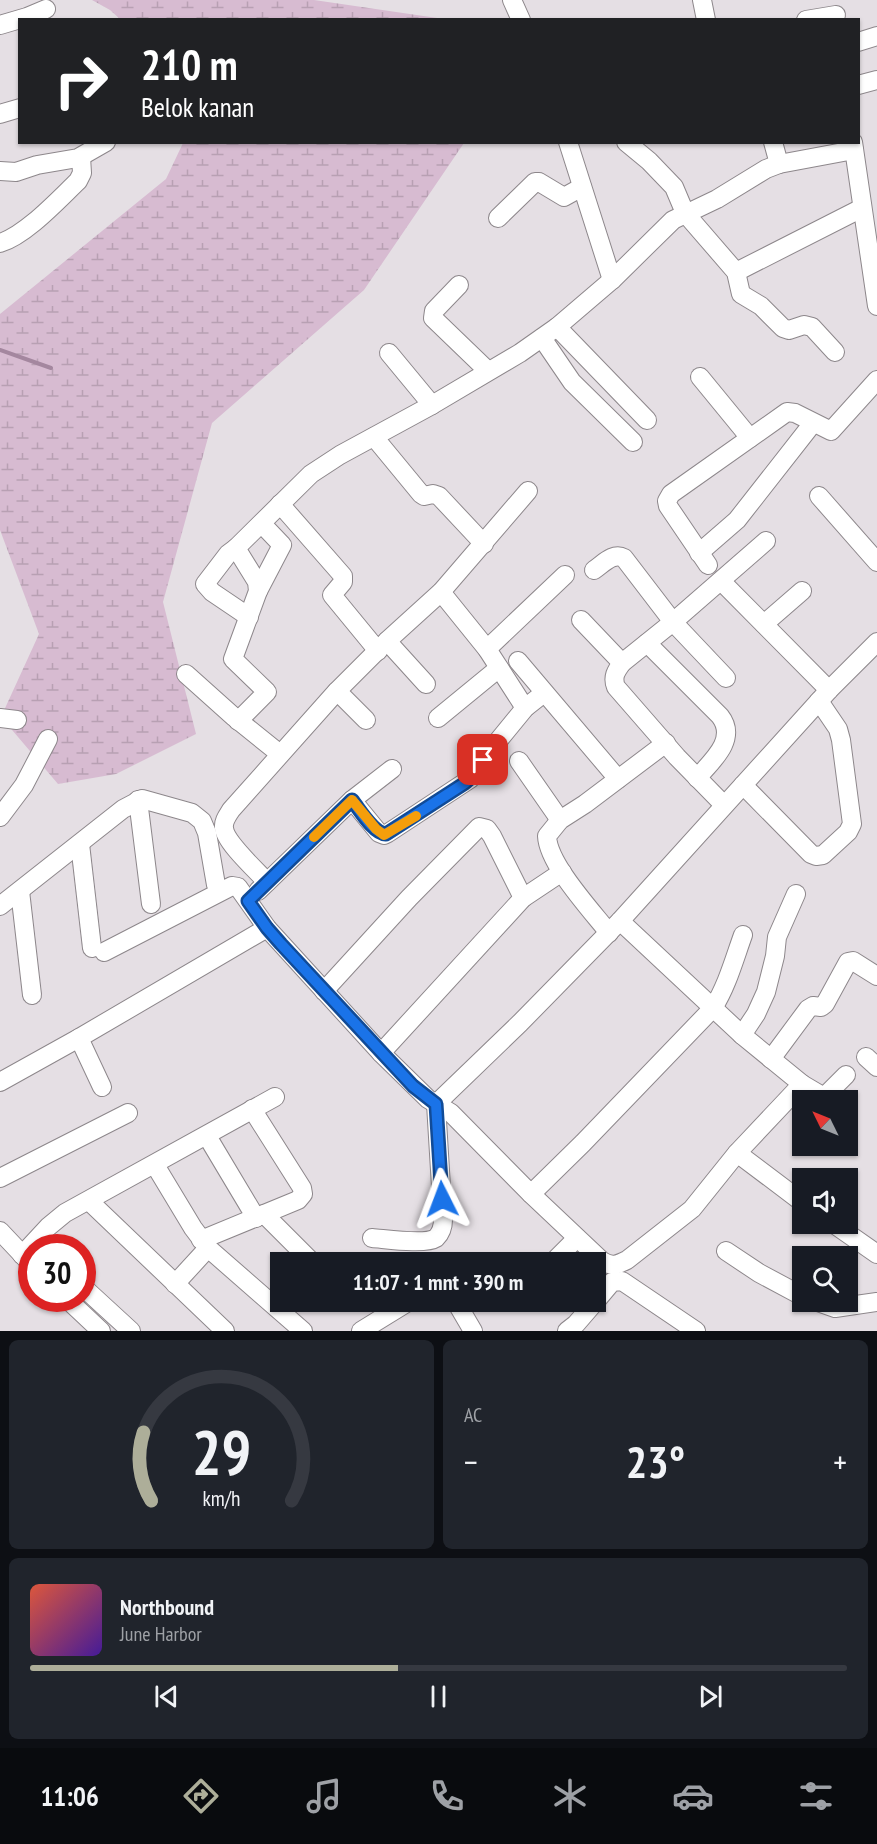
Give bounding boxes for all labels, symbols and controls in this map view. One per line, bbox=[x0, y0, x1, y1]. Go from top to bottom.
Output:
text: 210 m bbox=[141, 37, 238, 92]
icon: right bbox=[42, 42, 120, 120]
text: Belok kanan bbox=[141, 90, 254, 124]
pin bbox=[457, 734, 508, 785]
icon: arrive bbox=[466, 743, 499, 776]
north arrow bbox=[792, 1090, 858, 1156]
map controls bbox=[792, 1090, 858, 1312]
position arrow bbox=[410, 1167, 474, 1231]
button: sound bbox=[792, 1168, 858, 1234]
speed limit sign: 30 bbox=[18, 1234, 96, 1312]
button: search bbox=[792, 1246, 858, 1312]
text: 11:07 · 1 mnt · 390 m bbox=[353, 1268, 523, 1296]
text: AC bbox=[464, 1402, 482, 1428]
text: 29 bbox=[192, 1411, 251, 1492]
text: 23° bbox=[626, 1432, 685, 1490]
text: − bbox=[464, 1440, 478, 1483]
text: + bbox=[833, 1440, 847, 1483]
text: km/h bbox=[202, 1485, 241, 1513]
text: Northbound bbox=[120, 1593, 214, 1621]
text: June Harbor bbox=[120, 1621, 202, 1647]
icon: previous bbox=[150, 1680, 183, 1713]
icon: pause bbox=[422, 1680, 455, 1713]
icon: next bbox=[694, 1680, 727, 1713]
icon: directions bbox=[180, 1775, 222, 1817]
icon: music bbox=[303, 1775, 345, 1817]
icon: phone bbox=[426, 1775, 468, 1817]
icon: climate bbox=[549, 1775, 591, 1817]
icon: car bbox=[672, 1775, 714, 1817]
icon: filters bbox=[795, 1775, 837, 1817]
text: 11:06 bbox=[40, 1779, 99, 1813]

